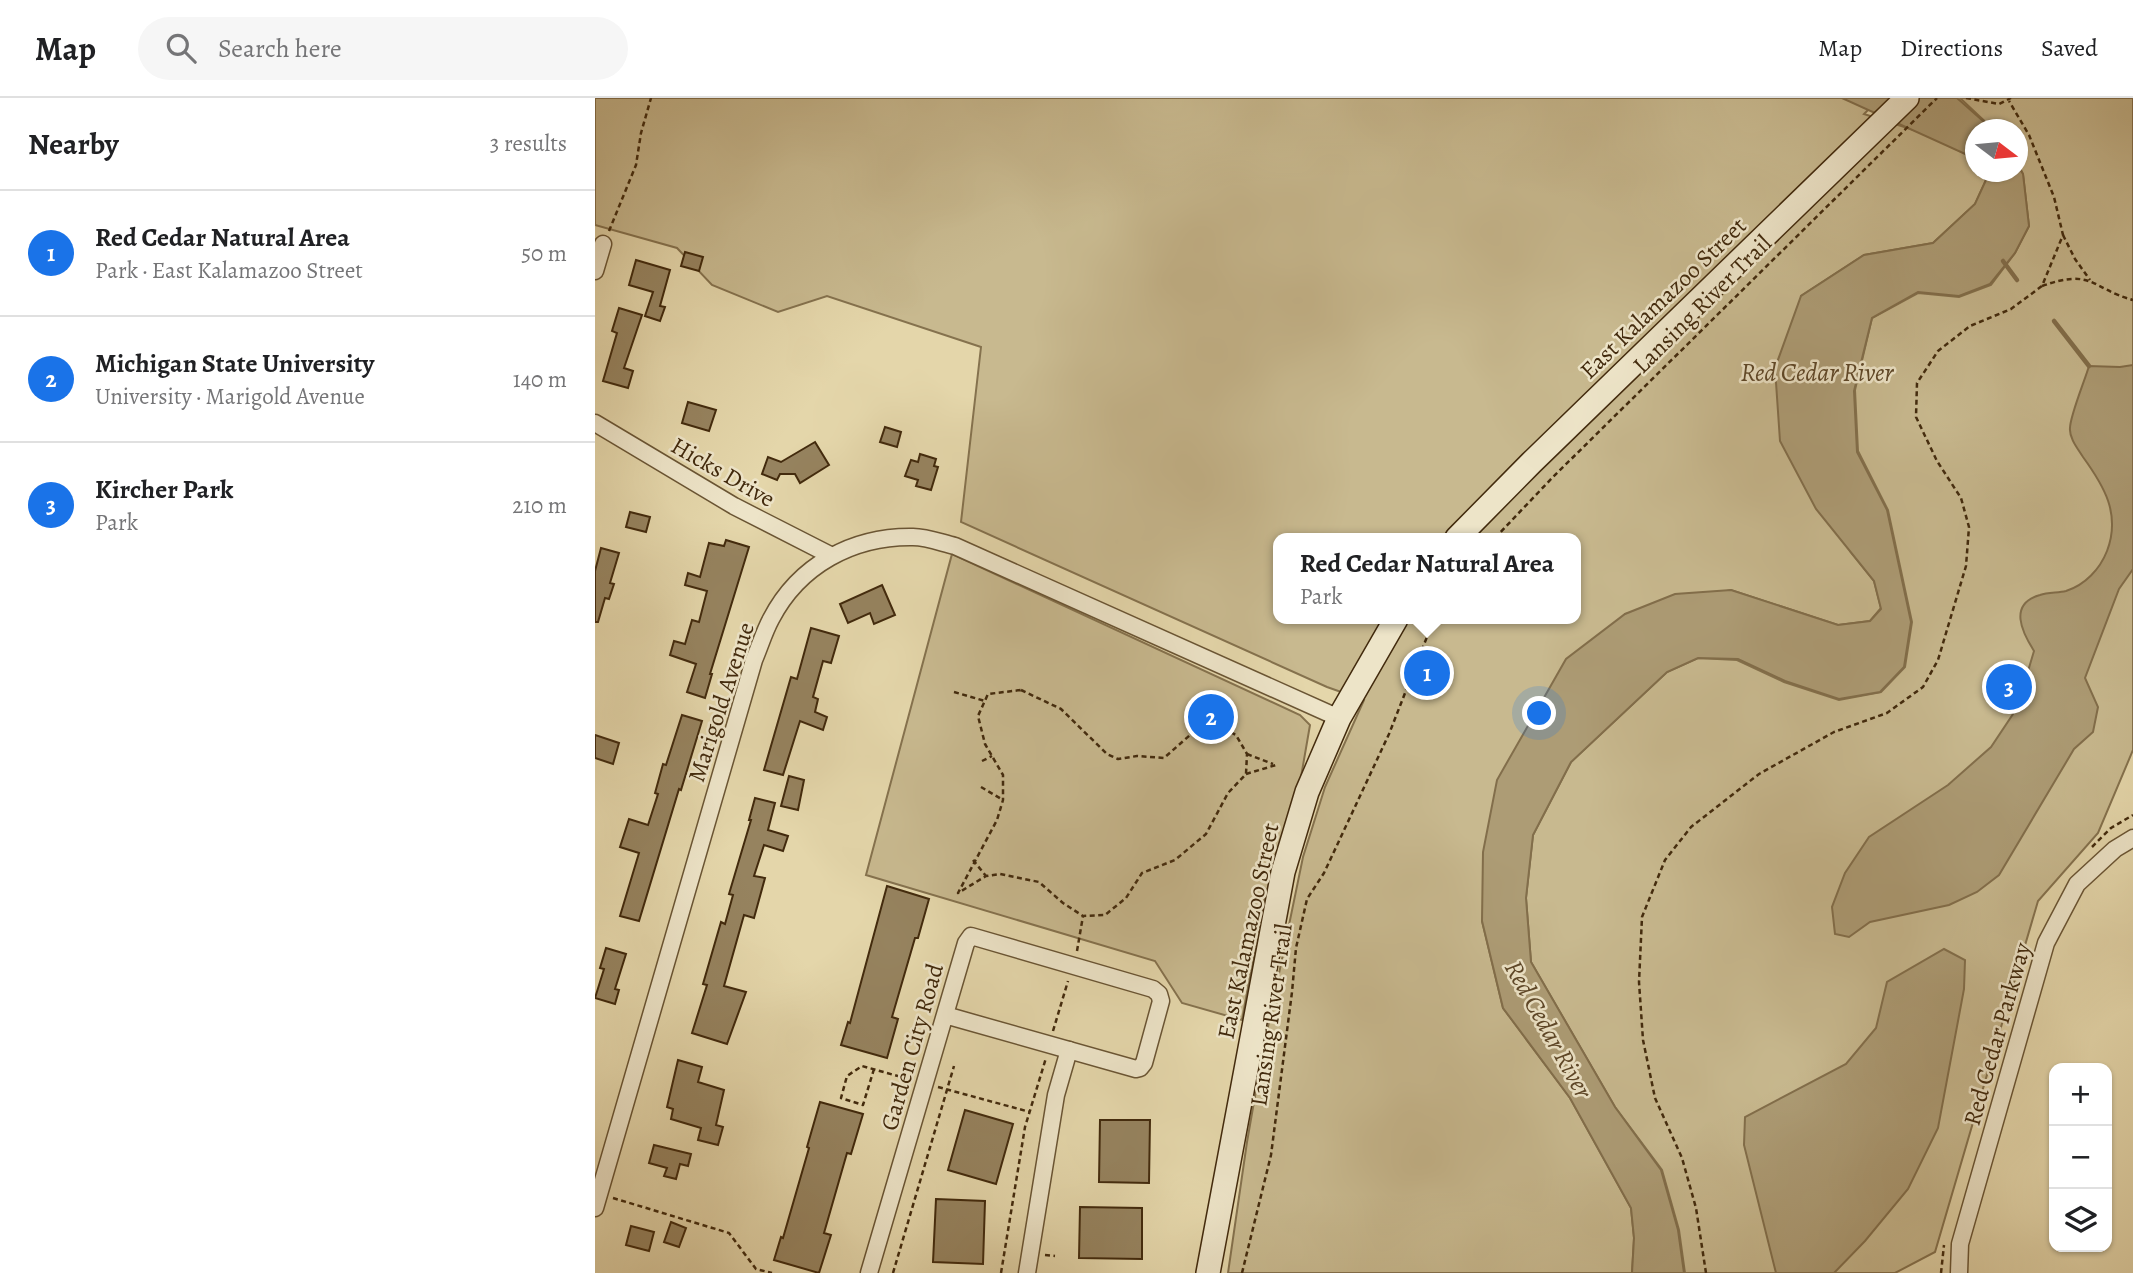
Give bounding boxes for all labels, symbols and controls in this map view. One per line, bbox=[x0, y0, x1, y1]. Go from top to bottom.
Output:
search box bbox=[138, 17, 628, 80]
text: Map bbox=[35, 26, 96, 71]
icon: search bbox=[162, 29, 200, 67]
text: Search here bbox=[218, 31, 342, 66]
text: Map bbox=[1818, 32, 1862, 64]
text: Directions bbox=[1900, 32, 2003, 64]
text: Saved bbox=[2041, 32, 2098, 64]
north arrow bbox=[1965, 119, 2028, 182]
text: Nearby bbox=[28, 124, 119, 164]
text: 3 results bbox=[490, 128, 567, 159]
street label: East Kalamazoo Street bbox=[1573, 210, 1753, 386]
text: Red Cedar Natural Area bbox=[95, 220, 350, 255]
street label: Lansing River Trail bbox=[1626, 227, 1779, 380]
text: 1 bbox=[47, 238, 55, 269]
text: 50 m bbox=[521, 238, 567, 269]
text: Park · East Kalamazoo Street bbox=[95, 255, 363, 286]
text: Michigan State University bbox=[95, 346, 374, 381]
water label: Red Cedar River bbox=[1741, 355, 1894, 390]
text: 2 bbox=[45, 364, 57, 395]
text: 140 m bbox=[513, 364, 567, 395]
text: University · Marigold Avenue bbox=[95, 381, 365, 412]
street label: Hicks Drive bbox=[665, 429, 781, 515]
text: Kircher Park bbox=[95, 472, 233, 507]
text: 3 bbox=[46, 490, 56, 521]
text: 210 m bbox=[512, 490, 567, 521]
text: Park bbox=[95, 507, 138, 538]
popup bbox=[1273, 533, 1581, 624]
text: Red Cedar Natural Area bbox=[1300, 546, 1554, 581]
text: Park bbox=[1300, 581, 1343, 612]
street label: Marigold Avenue bbox=[680, 618, 762, 786]
pin: 1 bbox=[1404, 647, 1450, 699]
pin: 3 bbox=[1986, 661, 2032, 713]
pin: 2 bbox=[1188, 691, 1234, 743]
your location bbox=[1522, 696, 1556, 730]
street label: East Kalamazoo Street bbox=[1209, 820, 1287, 1042]
street label: Lansing River Trail bbox=[1242, 921, 1300, 1108]
street label: Red Cedar Parkway bbox=[1956, 939, 2038, 1129]
water label: Red Cedar River bbox=[1496, 954, 1601, 1105]
street label: Garden City Road bbox=[873, 960, 951, 1134]
map controls bbox=[2049, 1063, 2112, 1252]
button: + bbox=[2049, 1063, 2112, 1126]
button: − bbox=[2049, 1126, 2112, 1189]
button: layers bbox=[2049, 1189, 2112, 1252]

